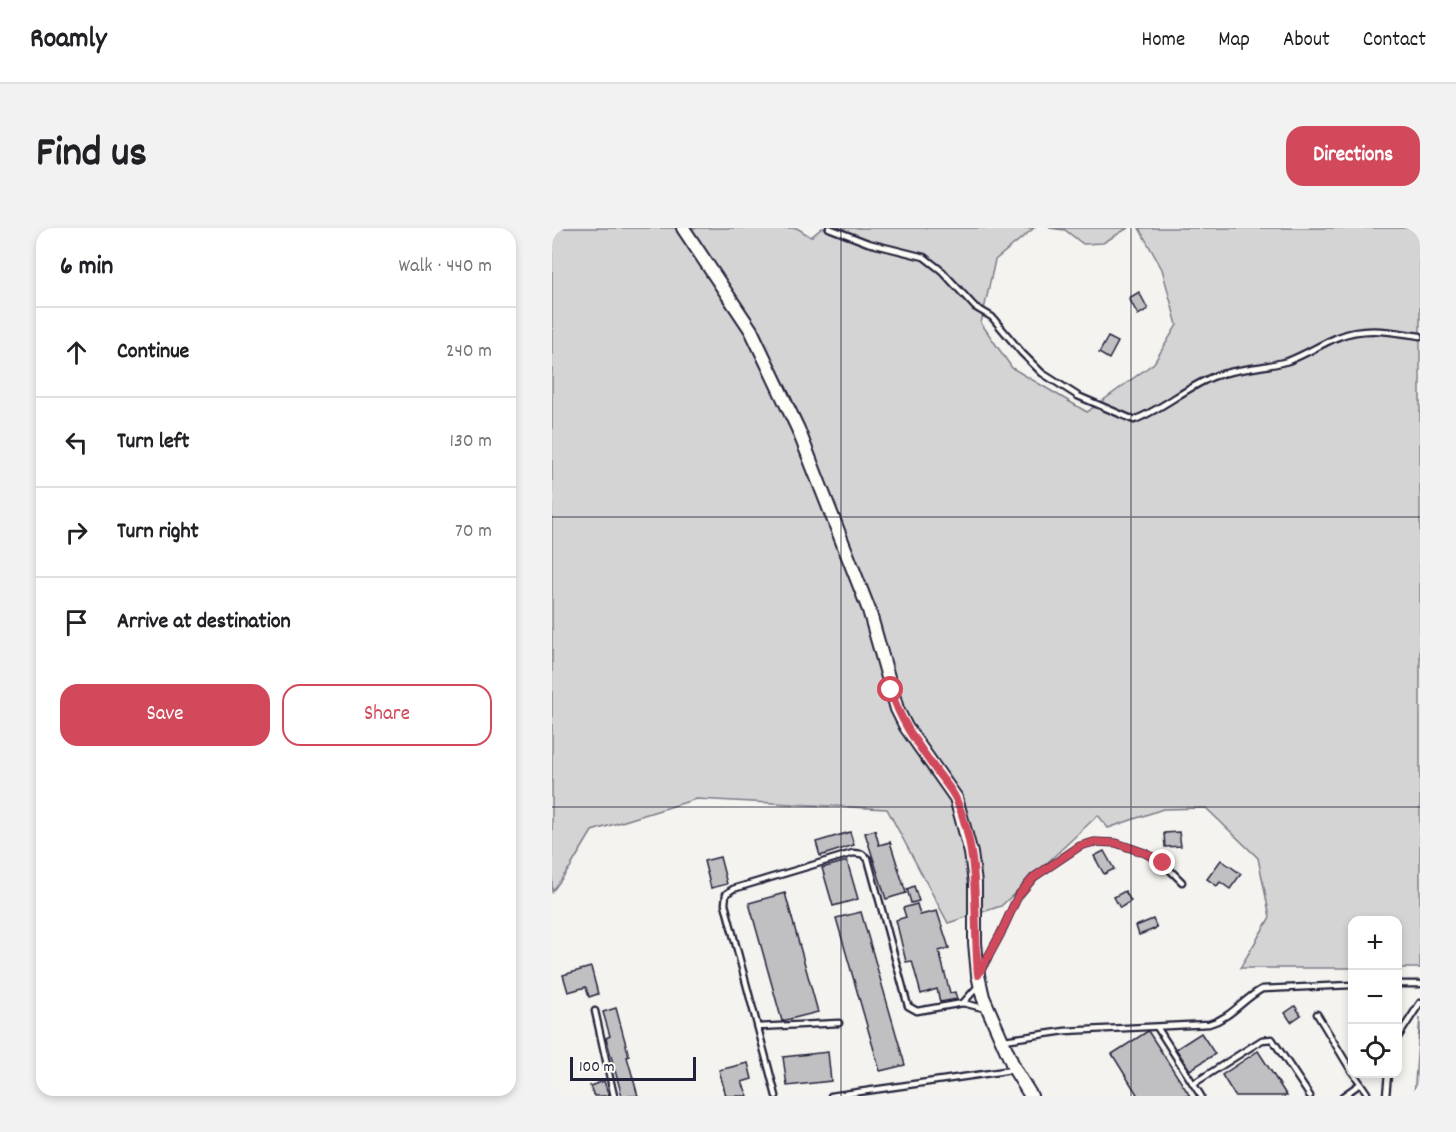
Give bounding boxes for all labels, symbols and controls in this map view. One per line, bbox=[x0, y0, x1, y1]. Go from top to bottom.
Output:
text: Roamly bbox=[30, 21, 106, 61]
text: Home bbox=[1141, 26, 1185, 56]
text: Map bbox=[1218, 26, 1250, 56]
text: About bbox=[1283, 26, 1330, 56]
text: Contact bbox=[1363, 26, 1426, 56]
text: Find us bbox=[36, 126, 147, 186]
button: Directions bbox=[1286, 126, 1420, 186]
text: 6 min bbox=[60, 249, 113, 286]
text: Walk · 440 m bbox=[399, 253, 492, 281]
icon: ahead bbox=[60, 336, 93, 369]
text: Continue bbox=[117, 337, 189, 368]
text: 240 m bbox=[446, 338, 492, 366]
icon: left bbox=[60, 426, 93, 459]
text: Turn left bbox=[117, 427, 189, 458]
text: 130 m bbox=[450, 428, 492, 456]
icon: right bbox=[60, 516, 93, 549]
text: Turn right bbox=[117, 517, 199, 548]
text: 70 m bbox=[455, 518, 492, 546]
icon: arrive bbox=[60, 606, 93, 639]
text: Arrive at destination bbox=[117, 607, 291, 638]
route start bbox=[877, 676, 903, 702]
button: Save bbox=[60, 684, 270, 746]
button: Share bbox=[282, 684, 492, 746]
route end bbox=[1149, 849, 1175, 875]
map controls bbox=[1348, 916, 1402, 1078]
button: + bbox=[1348, 916, 1402, 970]
button: − bbox=[1348, 970, 1402, 1024]
button: locate bbox=[1348, 1024, 1402, 1078]
scale bar bbox=[570, 1054, 696, 1082]
text: 100 m bbox=[579, 1056, 615, 1079]

